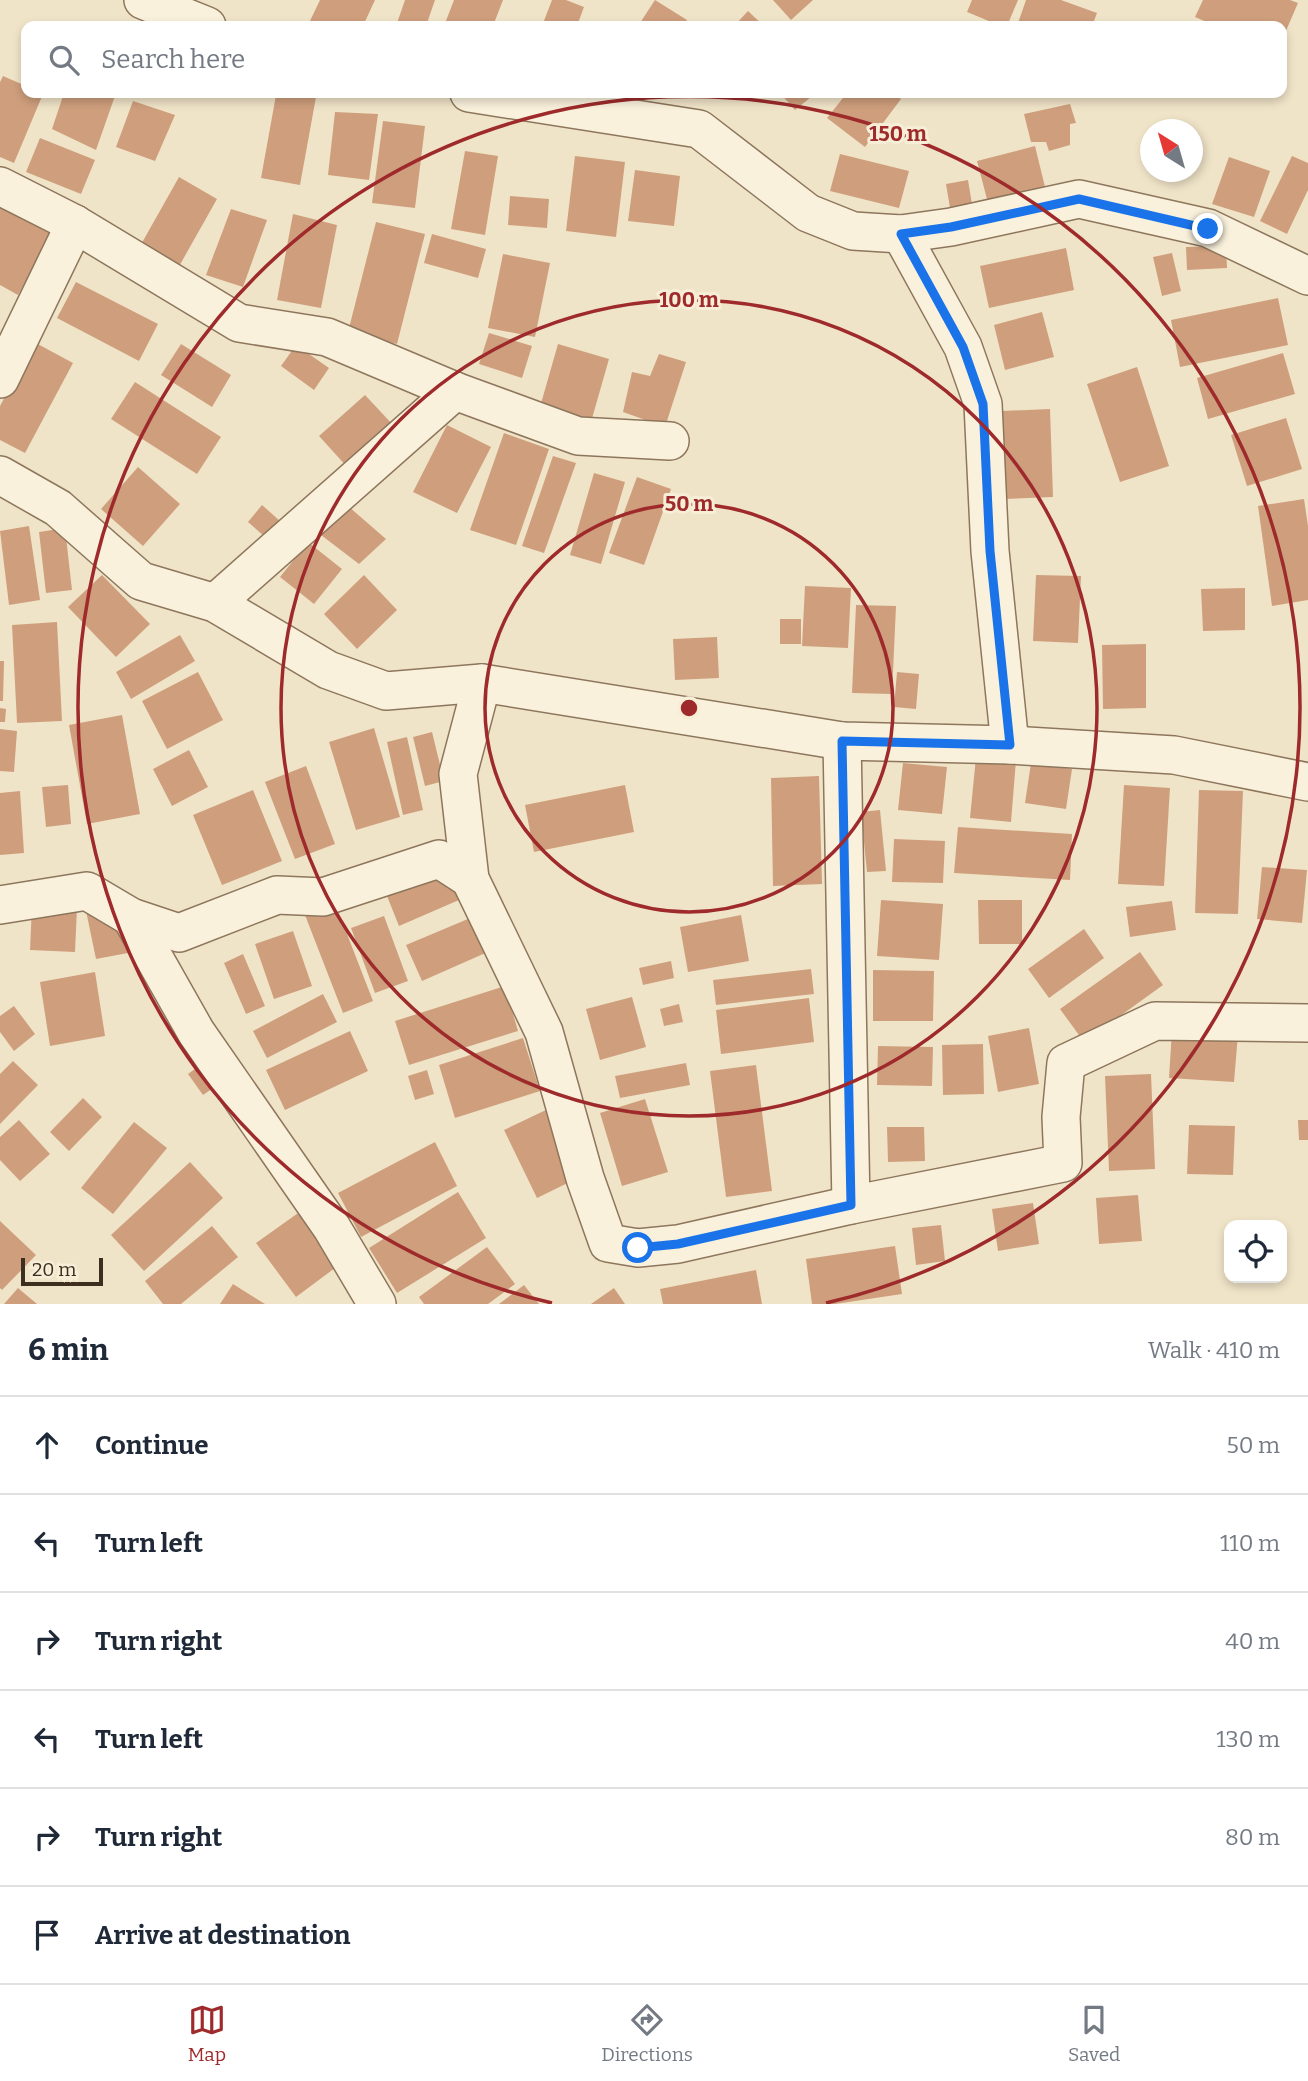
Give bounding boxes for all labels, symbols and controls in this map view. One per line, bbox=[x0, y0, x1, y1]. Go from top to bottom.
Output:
search box bbox=[21, 21, 1287, 98]
icon: search bbox=[45, 41, 83, 79]
text: Search here bbox=[101, 44, 245, 75]
north arrow bbox=[1140, 119, 1203, 182]
text: 150 m bbox=[869, 121, 927, 147]
route end bbox=[1192, 213, 1223, 244]
text: 100 m bbox=[659, 287, 719, 313]
text: 50 m bbox=[665, 491, 713, 517]
centre of rings bbox=[677, 696, 701, 720]
map controls bbox=[1224, 1220, 1287, 1283]
button: locate bbox=[1224, 1220, 1287, 1283]
route start bbox=[622, 1232, 653, 1263]
scale bar bbox=[21, 1255, 103, 1287]
text: 20 m bbox=[32, 1258, 76, 1281]
text: 6 min bbox=[28, 1332, 109, 1368]
text: Walk · 410 m bbox=[1148, 1336, 1280, 1364]
icon: ahead bbox=[28, 1426, 66, 1464]
text: Continue bbox=[95, 1430, 209, 1461]
text: 50 m bbox=[1226, 1431, 1280, 1459]
icon: left bbox=[28, 1524, 66, 1562]
text: Turn left bbox=[95, 1528, 203, 1559]
text: 110 m bbox=[1220, 1529, 1280, 1557]
icon: right bbox=[28, 1622, 66, 1660]
text: Turn right bbox=[95, 1626, 222, 1657]
text: 40 m bbox=[1225, 1627, 1280, 1655]
icon: left bbox=[28, 1720, 66, 1758]
text: Turn left bbox=[95, 1724, 203, 1755]
text: 130 m bbox=[1216, 1725, 1280, 1753]
icon: right bbox=[28, 1818, 66, 1856]
text: Turn right bbox=[95, 1822, 222, 1853]
text: 80 m bbox=[1225, 1823, 1280, 1851]
icon: arrive bbox=[28, 1916, 66, 1954]
text: Arrive at destination bbox=[95, 1920, 350, 1951]
tab: Map bbox=[188, 2001, 226, 2066]
tab: Directions bbox=[601, 2001, 693, 2066]
tab: Saved bbox=[1068, 2001, 1120, 2066]

